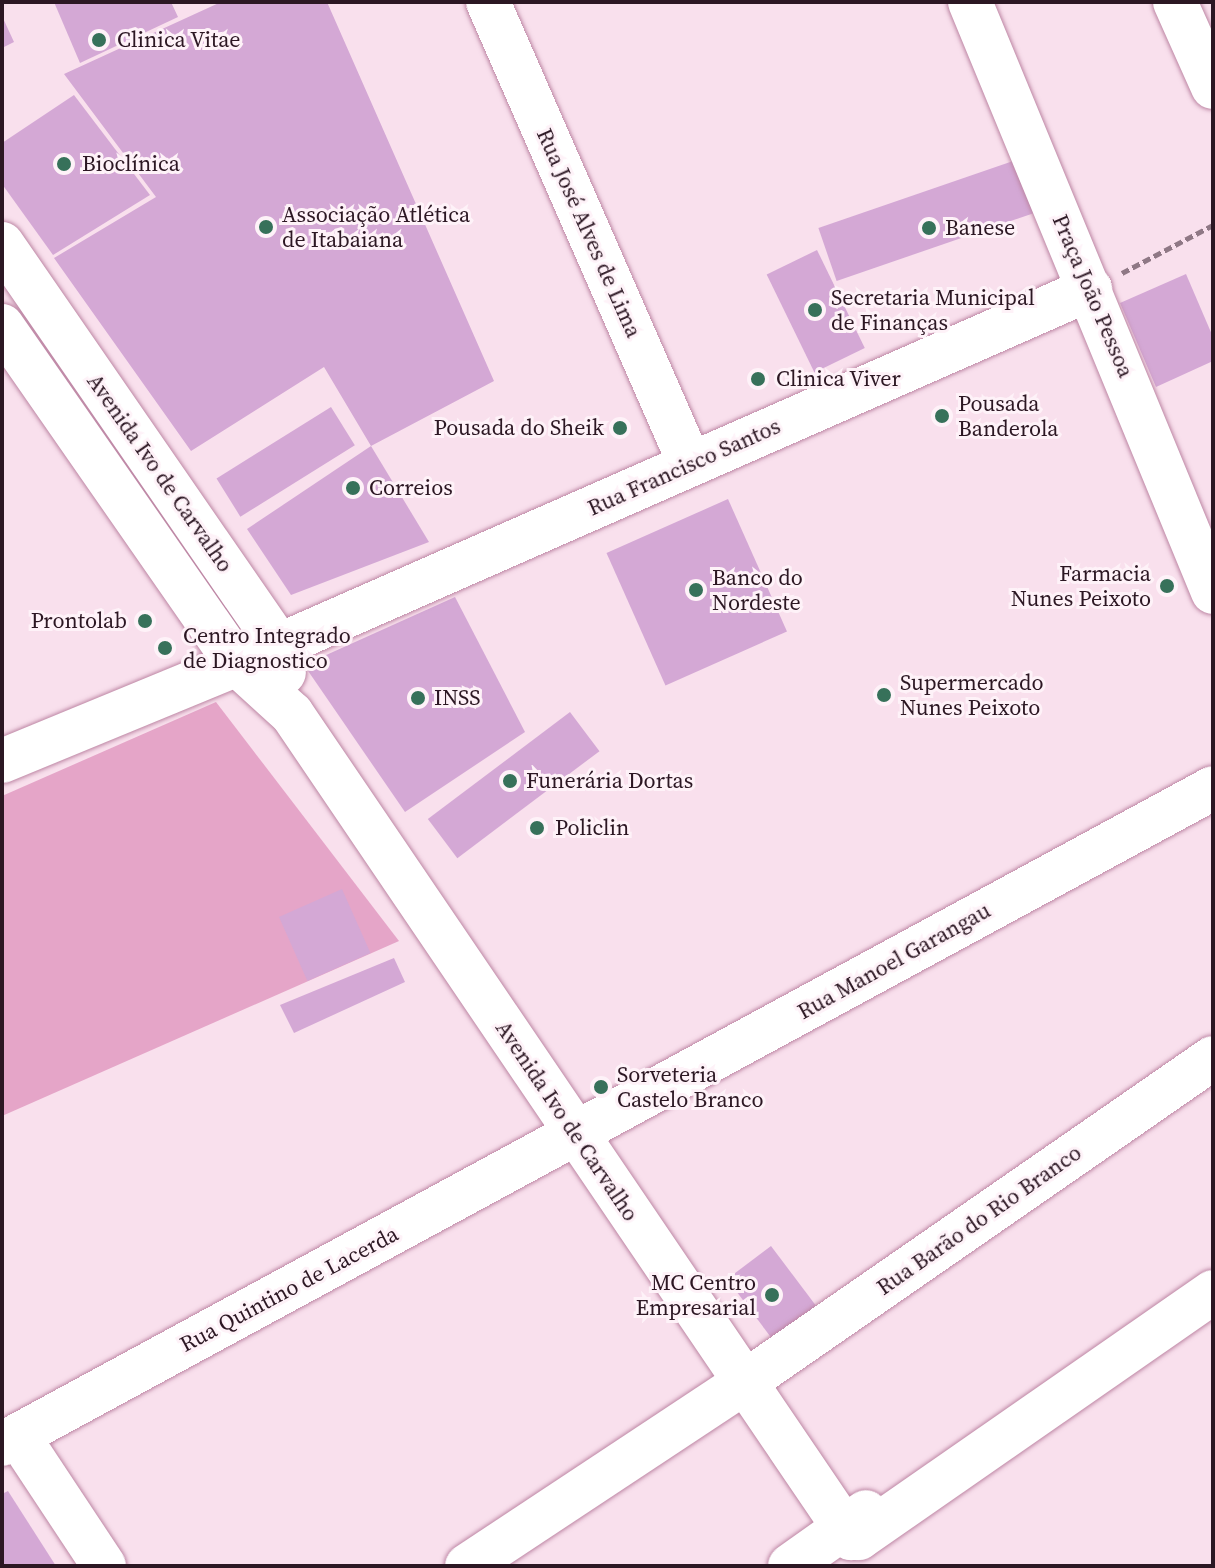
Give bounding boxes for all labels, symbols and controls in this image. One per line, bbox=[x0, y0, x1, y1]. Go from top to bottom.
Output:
place label: Clinica Vitae bbox=[117, 27, 241, 53]
marker: Clinica Vitae bbox=[88, 29, 110, 51]
street label: Rua José Alves de Lima bbox=[531, 124, 647, 342]
place label: Bioclínica bbox=[82, 151, 180, 177]
marker: Bioclínica bbox=[53, 153, 75, 175]
place label: Associação Atlética de Itabaiana bbox=[282, 201, 470, 252]
street label: Praça João Pessoa bbox=[1047, 211, 1139, 381]
place label: Banese bbox=[945, 215, 1015, 241]
marker: Associação Atlética de Itabaiana bbox=[257, 218, 275, 236]
marker: Banese bbox=[920, 219, 938, 237]
place label: Secretaria Municipal de Finanças bbox=[831, 284, 1035, 336]
marker: Secretaria Municipal de Finanças bbox=[806, 301, 824, 319]
place label: Clinica Viver bbox=[776, 366, 902, 392]
marker: Clinica Viver bbox=[747, 368, 769, 390]
street label: Avenida Ivo de Carvalho bbox=[82, 369, 238, 577]
place label: Pousada Banderola bbox=[958, 390, 1058, 442]
marker: Pousada Banderola bbox=[933, 407, 951, 425]
street label: Rua Francisco Santos bbox=[584, 413, 784, 521]
place label: Pousada do Sheik bbox=[434, 415, 604, 441]
marker: Pousada do Sheik bbox=[611, 419, 629, 437]
place label: Correios bbox=[369, 475, 453, 501]
marker: Correios bbox=[344, 479, 362, 497]
place label: Farmacia Nunes Peixoto bbox=[1011, 560, 1151, 612]
place label: Banco do Nordeste bbox=[712, 564, 803, 616]
marker: Farmacia Nunes Peixoto bbox=[1158, 577, 1176, 595]
marker: Banco do Nordeste bbox=[687, 581, 705, 599]
place label: Prontolab bbox=[31, 608, 127, 634]
marker: Prontolab bbox=[134, 610, 156, 632]
place label: Centro Integrado de Diagnostico bbox=[183, 622, 351, 674]
marker: Centro Integrado de Diagnostico bbox=[154, 637, 176, 659]
place label: Supermercado Nunes Peixoto bbox=[900, 669, 1044, 720]
place label: INSS bbox=[434, 685, 480, 711]
marker: Supermercado Nunes Peixoto bbox=[875, 686, 893, 704]
marker: INSS bbox=[409, 689, 427, 707]
place label: Funerária Dortas bbox=[526, 768, 693, 794]
marker: Funerária Dortas bbox=[501, 772, 519, 790]
place label: Policlin bbox=[555, 815, 629, 841]
marker: Policlin bbox=[526, 817, 548, 839]
street label: Rua Manoel Garangau bbox=[793, 897, 995, 1025]
street label: Avenida Ivo de Carvalho bbox=[490, 1016, 644, 1226]
place label: Sorveteria Castelo Branco bbox=[617, 1061, 764, 1112]
marker: Sorveteria Castelo Branco bbox=[592, 1078, 610, 1096]
street label: Rua Barão do Rio Branco bbox=[872, 1139, 1086, 1301]
street label: Rua Quintino de Lacerda bbox=[175, 1220, 403, 1358]
place label: MC Centro Empresarial bbox=[636, 1269, 756, 1320]
marker: MC Centro Empresarial bbox=[763, 1286, 781, 1304]

